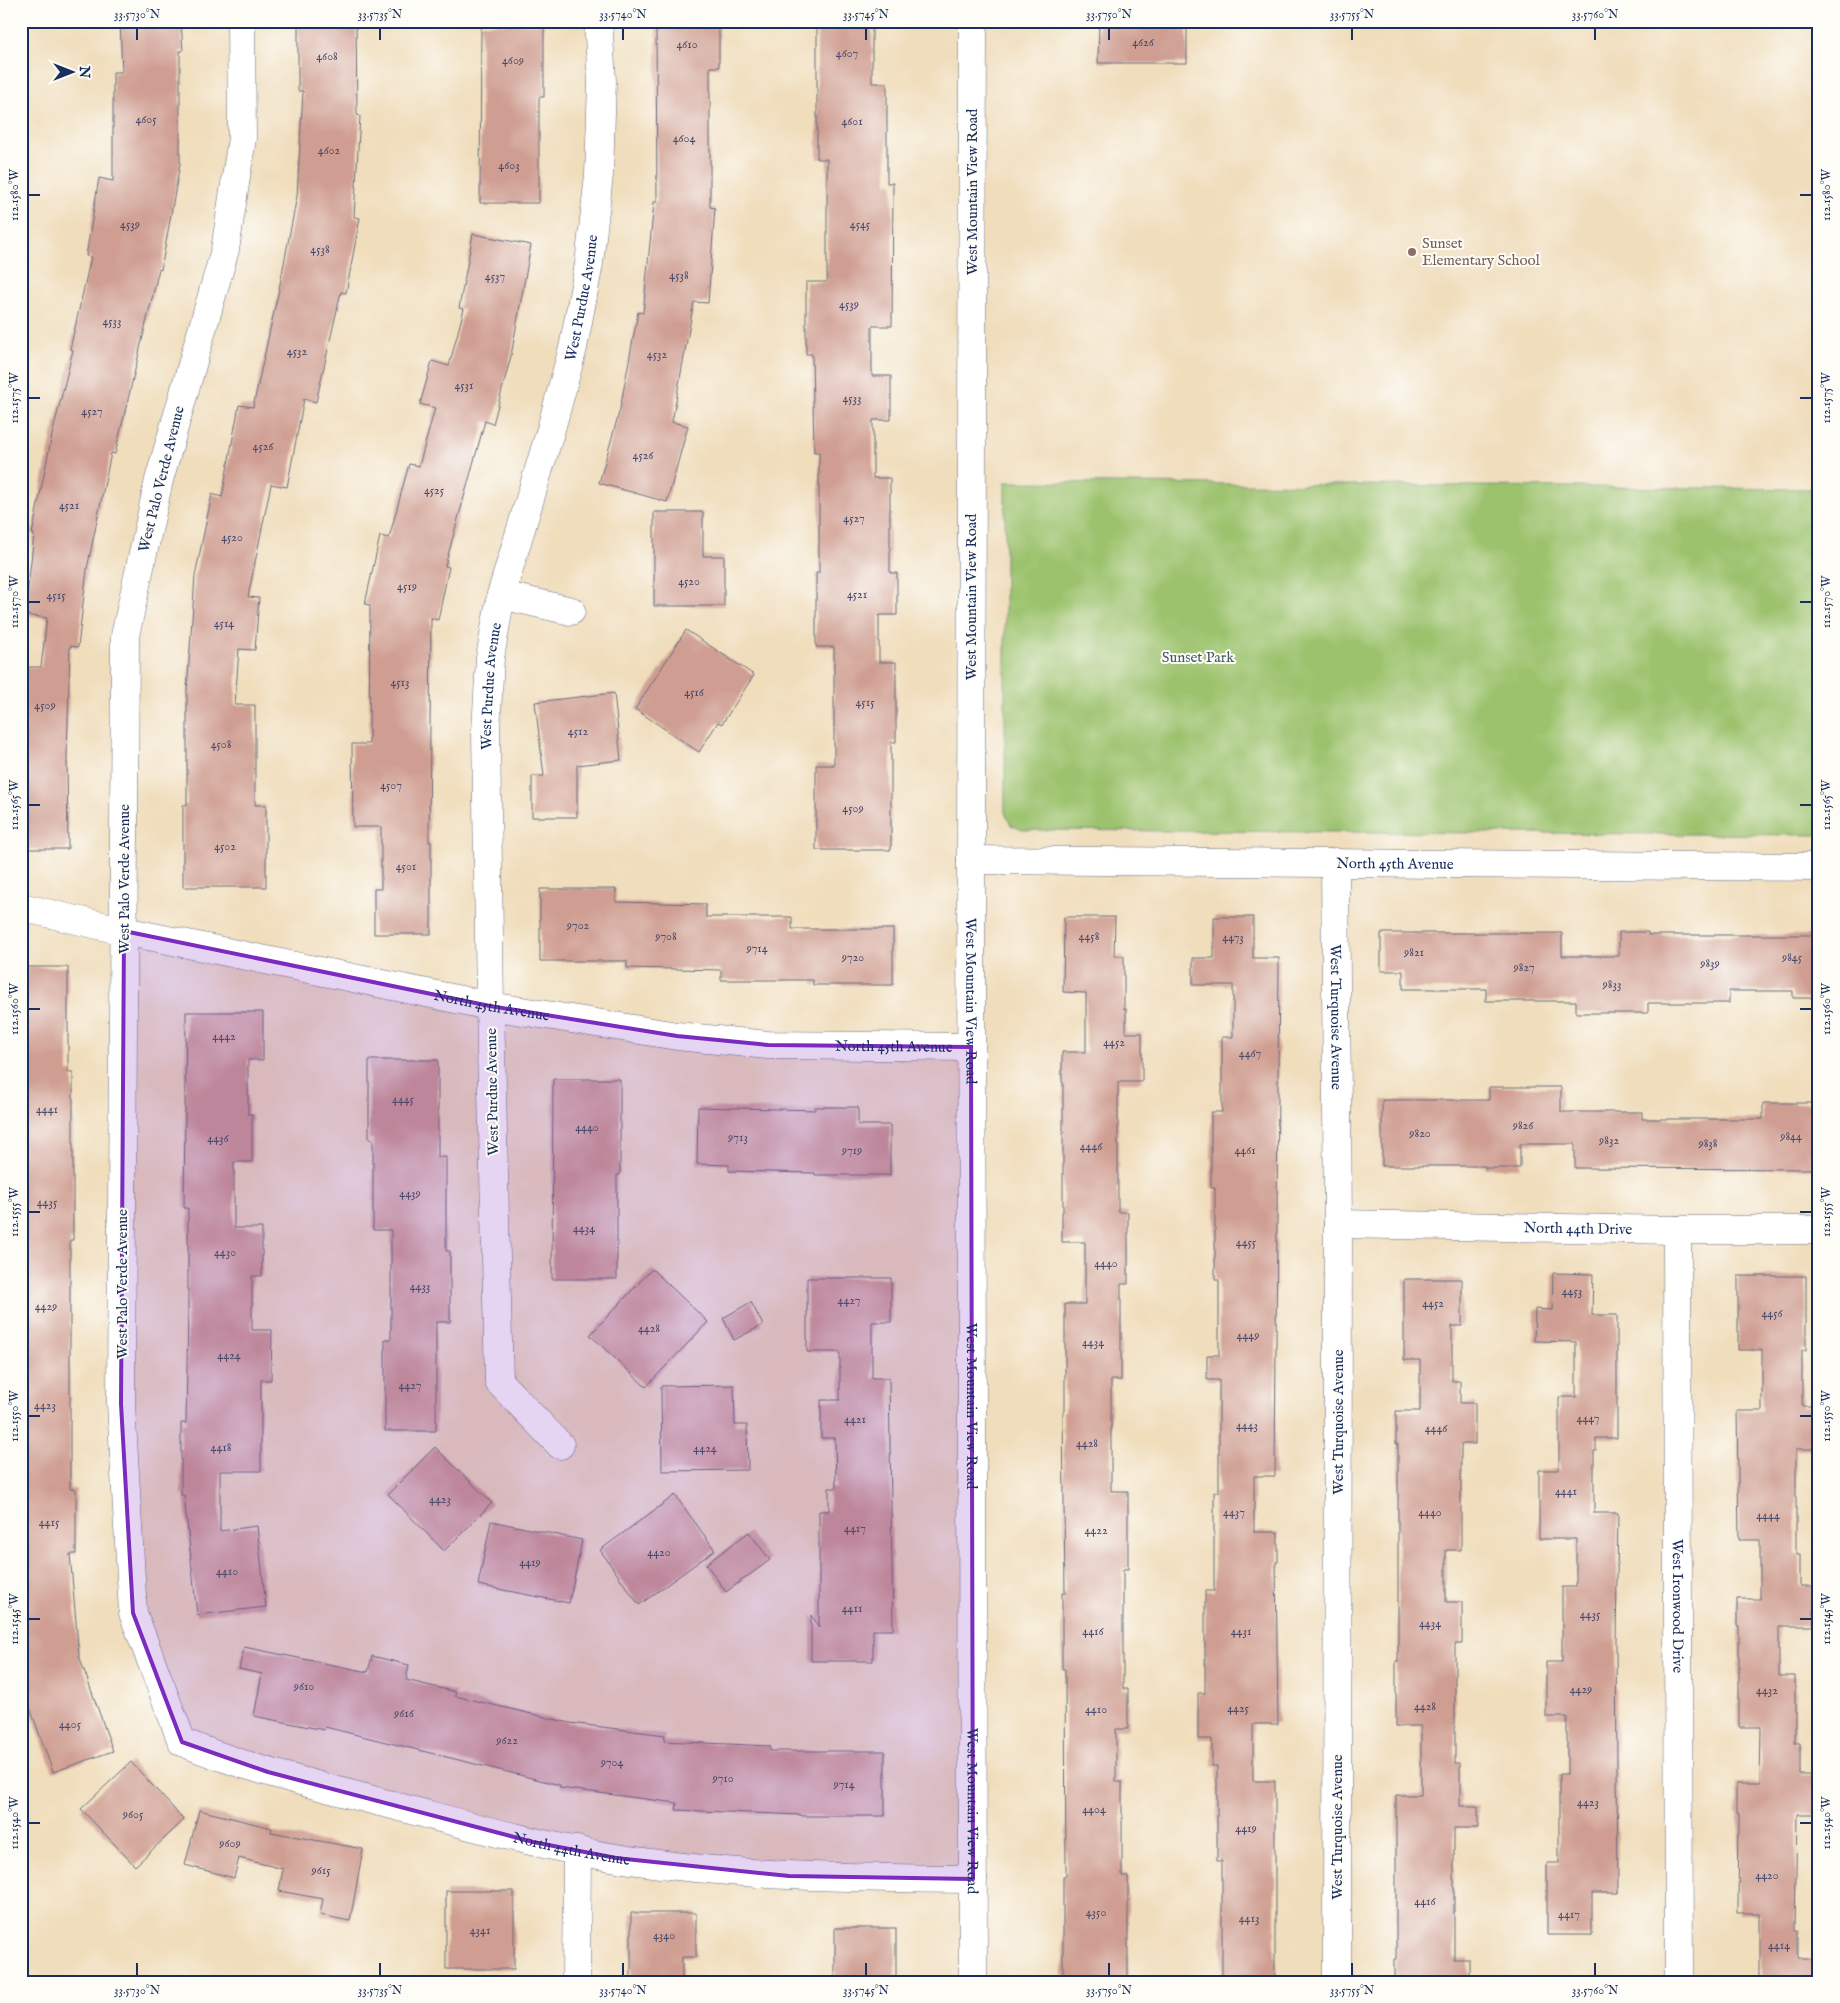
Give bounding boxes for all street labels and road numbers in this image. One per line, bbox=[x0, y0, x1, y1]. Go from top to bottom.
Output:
street label: West Mountain View Road bbox=[963, 108, 982, 275]
street label: West Purdue Avenue bbox=[561, 234, 602, 363]
street label: West Palo Verde Avenue bbox=[134, 404, 189, 554]
street label: West Mountain View Road bbox=[962, 513, 981, 680]
street label: West Purdue Avenue bbox=[477, 621, 506, 750]
street label: West Palo Verde Avenue bbox=[115, 804, 134, 954]
street label: North 45th Avenue bbox=[1336, 854, 1454, 874]
street label: West Mountain View Road bbox=[961, 918, 980, 1085]
street label: West Turquoise Avenue bbox=[1326, 944, 1346, 1090]
street label: North 45th Avenue bbox=[432, 986, 551, 1025]
street label: West Purdue Avenue bbox=[482, 1028, 503, 1156]
street label: North 45th Avenue bbox=[835, 1037, 953, 1057]
street label: West Palo Verde Avenue bbox=[113, 1209, 132, 1359]
street label: North 44th Drive bbox=[1523, 1218, 1633, 1239]
street label: West Mountain View Road bbox=[962, 1323, 981, 1490]
street label: West Turquoise Avenue bbox=[1329, 1349, 1348, 1495]
street label: West Ironwood Drive bbox=[1668, 1539, 1687, 1673]
street label: West Mountain View Road bbox=[963, 1728, 982, 1895]
street label: West Turquoise Avenue bbox=[1328, 1754, 1347, 1900]
street label: North 44th Avenue bbox=[511, 1828, 632, 1870]

